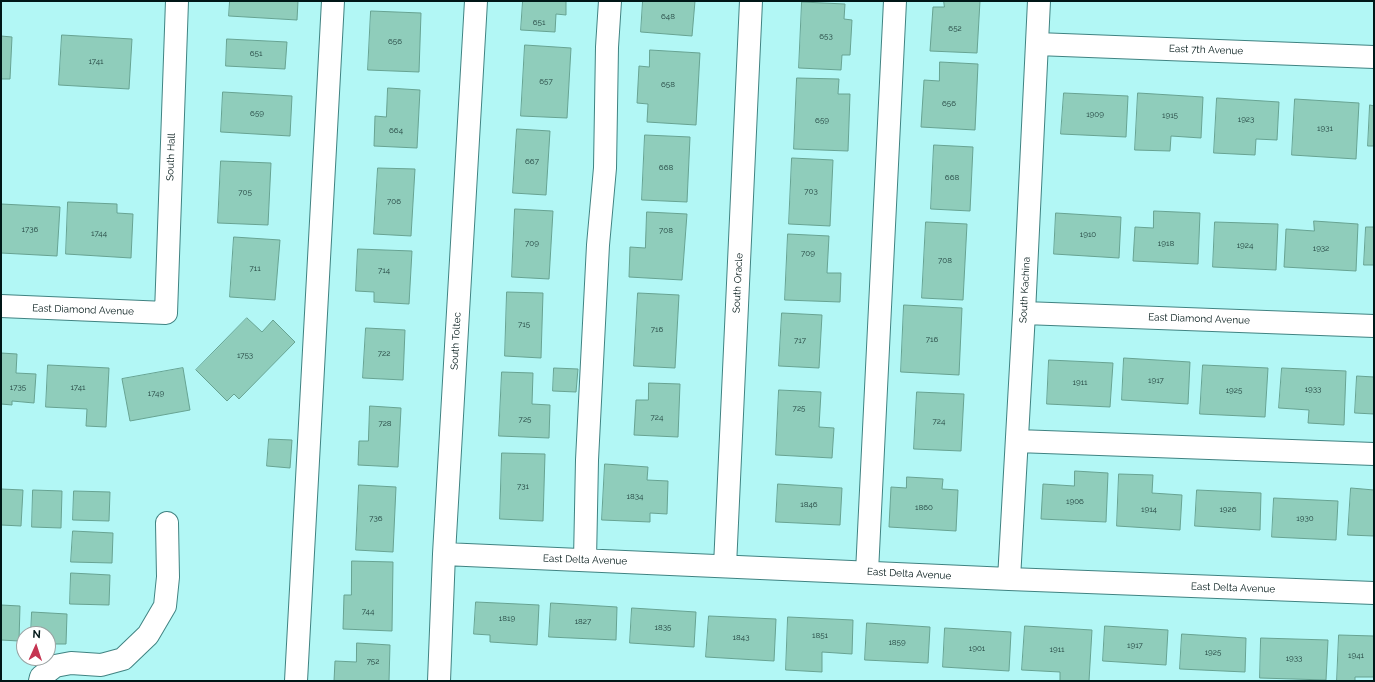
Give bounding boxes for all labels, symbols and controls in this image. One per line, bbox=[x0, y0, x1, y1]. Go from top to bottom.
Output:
house number: 648 bbox=[661, 12, 675, 22]
house number: 651 bbox=[533, 18, 545, 28]
house number: 652 bbox=[948, 24, 962, 34]
house number: 653 bbox=[819, 32, 833, 42]
house number: 656 bbox=[388, 37, 402, 47]
street label: East 7th Avenue bbox=[1169, 43, 1243, 57]
house number: 651 bbox=[250, 49, 262, 59]
house number: 1741 bbox=[88, 57, 104, 67]
house number: 657 bbox=[539, 77, 553, 87]
house number: 658 bbox=[661, 80, 675, 90]
house number: 656 bbox=[942, 99, 956, 109]
house number: 659 bbox=[250, 109, 264, 119]
house number: 1909 bbox=[1086, 110, 1104, 120]
house number: 1915 bbox=[1162, 111, 1178, 121]
house number: 1923 bbox=[1238, 115, 1254, 125]
house number: 659 bbox=[815, 116, 829, 126]
house number: 1931 bbox=[1317, 124, 1333, 134]
house number: 664 bbox=[389, 126, 403, 136]
street label: South Hall bbox=[164, 133, 178, 181]
house number: 667 bbox=[525, 157, 539, 167]
house number: 668 bbox=[659, 163, 673, 173]
house number: 668 bbox=[945, 173, 959, 183]
house number: 703 bbox=[804, 187, 818, 197]
house number: 705 bbox=[238, 188, 252, 198]
house number: 706 bbox=[387, 197, 401, 207]
house number: 1736 bbox=[22, 225, 38, 235]
house number: 708 bbox=[659, 226, 673, 236]
house number: 1744 bbox=[91, 229, 107, 239]
house number: 1910 bbox=[1080, 230, 1096, 240]
house number: 709 bbox=[525, 239, 539, 249]
house number: 1918 bbox=[1158, 239, 1174, 249]
house number: 1924 bbox=[1237, 241, 1253, 251]
house number: 1932 bbox=[1313, 244, 1329, 254]
house number: 709 bbox=[801, 249, 815, 259]
street label: South Oracle bbox=[730, 253, 746, 313]
house number: 708 bbox=[938, 256, 952, 266]
street label: South Kachina bbox=[1017, 257, 1033, 323]
house number: 711 bbox=[249, 264, 261, 274]
house number: 714 bbox=[378, 266, 390, 276]
street label: East Diamond Avenue bbox=[32, 302, 134, 318]
street label: East Diamond Avenue bbox=[1148, 311, 1250, 327]
street label: South Toltec bbox=[448, 312, 464, 370]
house number: 715 bbox=[518, 320, 530, 330]
house number: 716 bbox=[651, 325, 663, 335]
house number: 716 bbox=[926, 335, 938, 345]
house number: 717 bbox=[794, 336, 806, 346]
house number: 722 bbox=[378, 349, 390, 359]
house number: 1753 bbox=[237, 351, 253, 361]
house number: 1917 bbox=[1148, 376, 1164, 386]
house number: 1911 bbox=[1073, 378, 1087, 388]
house number: 1735 bbox=[10, 383, 26, 393]
house number: 1741 bbox=[70, 383, 86, 393]
house number: 1933 bbox=[1305, 385, 1321, 395]
house number: 1925 bbox=[1226, 386, 1242, 396]
house number: 1749 bbox=[148, 389, 164, 399]
house number: 725 bbox=[793, 404, 805, 414]
house number: 724 bbox=[651, 413, 663, 423]
house number: 725 bbox=[519, 415, 531, 425]
house number: 724 bbox=[933, 417, 945, 427]
house number: 728 bbox=[378, 419, 392, 429]
house number: 731 bbox=[517, 482, 529, 492]
house number: 1834 bbox=[627, 492, 643, 502]
house number: 1906 bbox=[1066, 497, 1084, 507]
house number: 1846 bbox=[800, 500, 818, 510]
house number: 1860 bbox=[915, 503, 933, 513]
house number: 1914 bbox=[1141, 505, 1157, 515]
house number: 1926 bbox=[1219, 505, 1237, 515]
house number: 736 bbox=[369, 514, 383, 524]
house number: 1930 bbox=[1296, 514, 1314, 524]
street label: East Delta Avenue bbox=[543, 553, 627, 567]
street label: East Delta Avenue bbox=[867, 566, 951, 582]
street label: East Delta Avenue bbox=[1191, 581, 1275, 595]
house number: 744 bbox=[362, 607, 374, 617]
house number: 1819 bbox=[499, 614, 515, 624]
house number: 1827 bbox=[575, 617, 591, 627]
house number: 1835 bbox=[655, 623, 671, 633]
north arrow bbox=[16, 626, 56, 666]
text: N bbox=[32, 628, 41, 641]
house number: 1851 bbox=[812, 631, 828, 641]
house number: 1843 bbox=[733, 633, 749, 643]
house number: 1859 bbox=[888, 638, 906, 648]
house number: 1917 bbox=[1127, 641, 1143, 651]
house number: 1901 bbox=[969, 644, 985, 654]
house number: 1911 bbox=[1050, 645, 1064, 655]
house number: 1925 bbox=[1205, 648, 1221, 658]
house number: 1941 bbox=[1348, 651, 1364, 661]
house number: 1933 bbox=[1286, 654, 1302, 664]
house number: 752 bbox=[367, 657, 379, 667]

